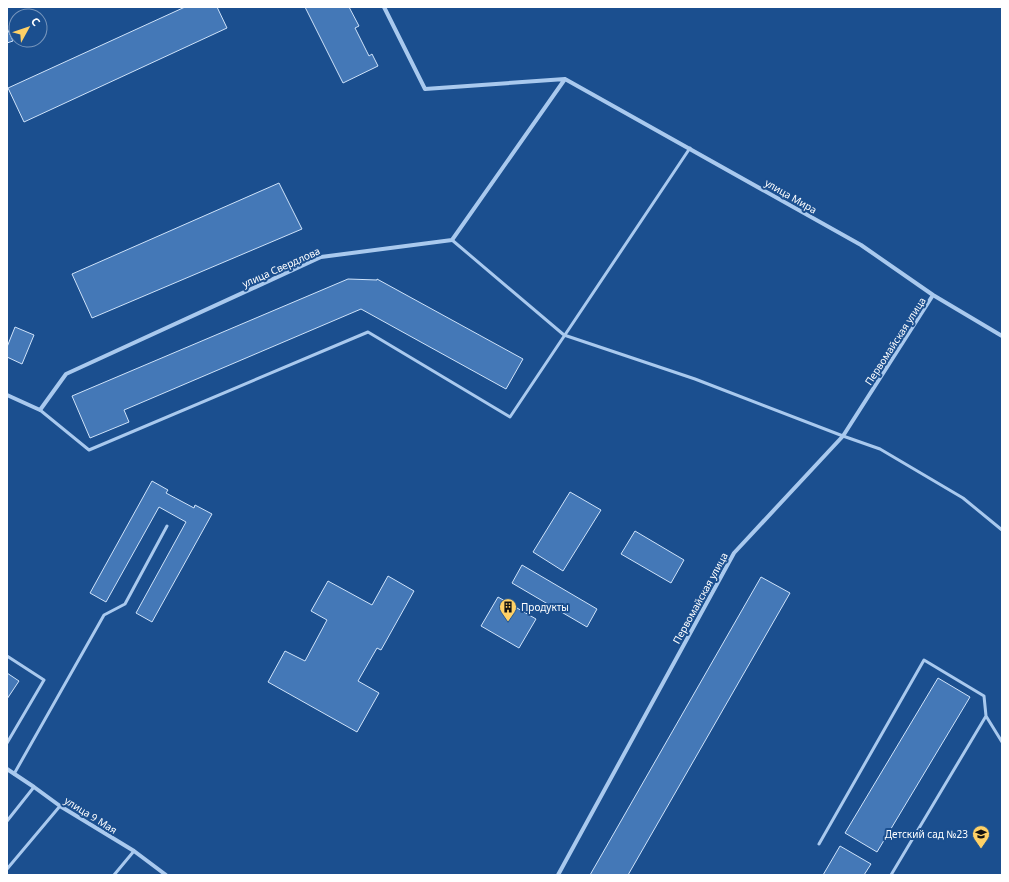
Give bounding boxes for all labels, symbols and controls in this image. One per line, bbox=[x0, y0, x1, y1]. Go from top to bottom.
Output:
north arrow bbox=[8, 8, 48, 48]
text: С bbox=[28, 14, 44, 29]
street label: улица Мира bbox=[762, 175, 820, 217]
street label: улица Свердлова bbox=[240, 244, 322, 290]
street label: Первомайская улица bbox=[861, 294, 929, 388]
street label: Первомайская улица bbox=[669, 550, 731, 646]
building icon: Продукты bbox=[498, 597, 518, 622]
place label: Продукты bbox=[521, 600, 569, 614]
street label: улица 9 Мая bbox=[62, 793, 120, 837]
school or university icon: Детский сад №23 bbox=[971, 824, 991, 849]
place label: Детский сад №23 bbox=[885, 827, 968, 841]

